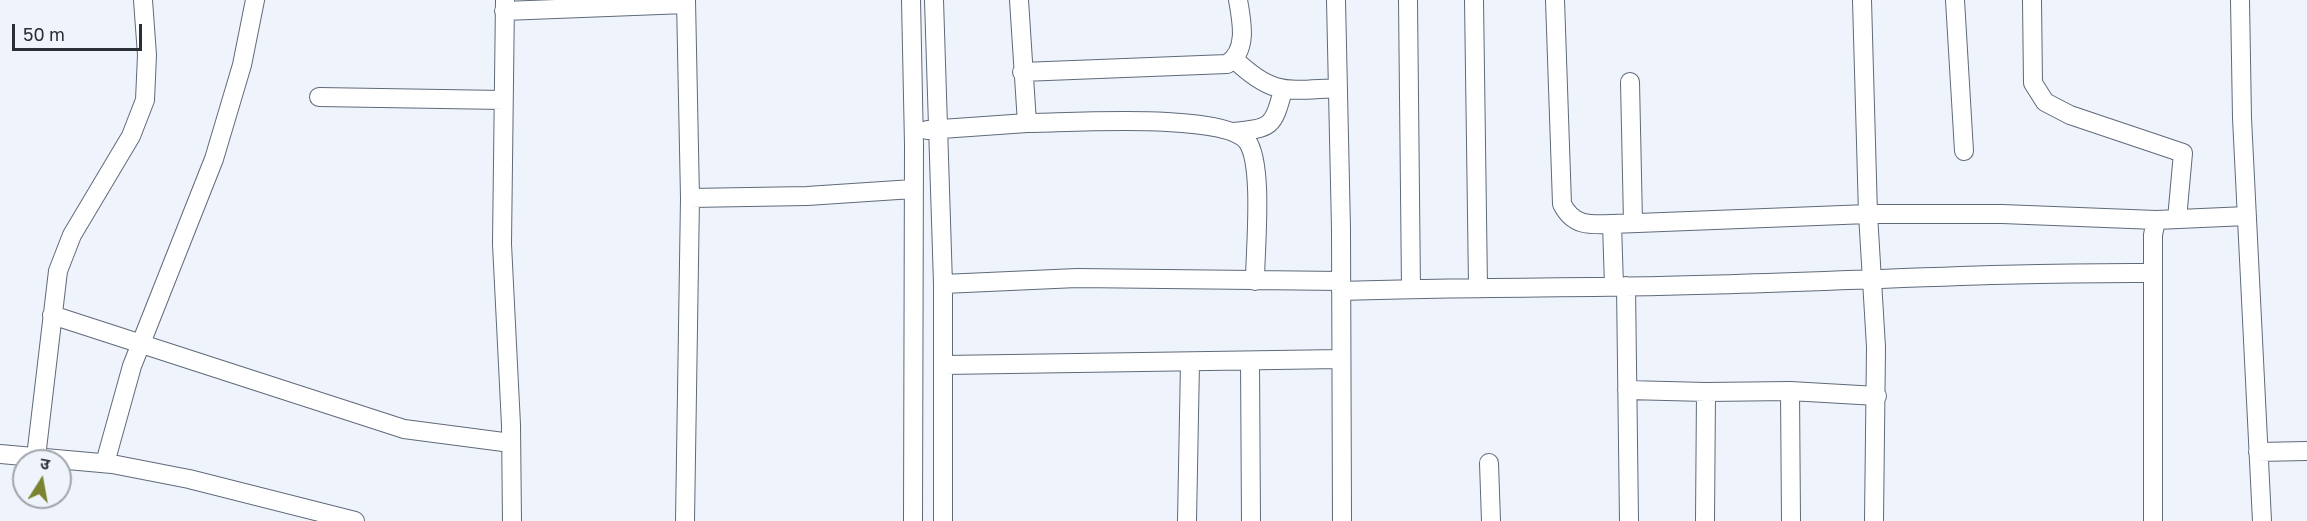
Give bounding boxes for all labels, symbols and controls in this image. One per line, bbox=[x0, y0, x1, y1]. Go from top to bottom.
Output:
scale bar bbox=[15, 12, 146, 50]
text: 50 m bbox=[23, 23, 65, 45]
north arrow bbox=[12, 449, 72, 509]
text: उ bbox=[39, 453, 52, 474]

